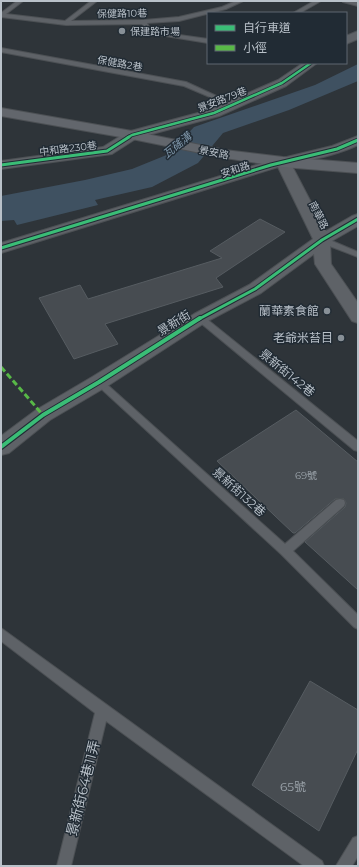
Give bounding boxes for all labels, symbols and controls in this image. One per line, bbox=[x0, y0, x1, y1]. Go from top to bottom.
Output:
street label: 保健路10巷 bbox=[97, 7, 147, 20]
legend bbox=[207, 12, 347, 64]
text: 自行車道 bbox=[243, 20, 291, 35]
place label: 保建路市場 bbox=[130, 25, 180, 38]
marker: 保建路市場 bbox=[117, 26, 127, 36]
text: 小徑 bbox=[243, 40, 267, 55]
street label: 保健路2巷 bbox=[96, 53, 144, 74]
street label: 景安路79巷 bbox=[196, 84, 249, 115]
water label: 瓦磘溝 bbox=[160, 128, 196, 161]
street label: 中和路230巷 bbox=[39, 139, 98, 158]
street label: 景安路 bbox=[198, 143, 230, 162]
street label: 安和路 bbox=[219, 159, 251, 180]
street label: 南華路 bbox=[306, 199, 331, 232]
place label: 蘭華素食館 bbox=[259, 303, 319, 318]
marker: 蘭華素食館 bbox=[322, 306, 332, 316]
street label: 景新街 bbox=[154, 307, 193, 338]
place label: 老爺米苔目 bbox=[273, 330, 333, 345]
marker: 老爺米苔目 bbox=[336, 333, 346, 343]
street label: 景新街142巷 bbox=[257, 346, 318, 400]
street label: 景新街132巷 bbox=[210, 464, 269, 519]
house number: 69號 bbox=[295, 469, 317, 482]
street label: 景新街64巷11弄 bbox=[62, 738, 104, 838]
house number: 65號 bbox=[280, 779, 306, 794]

